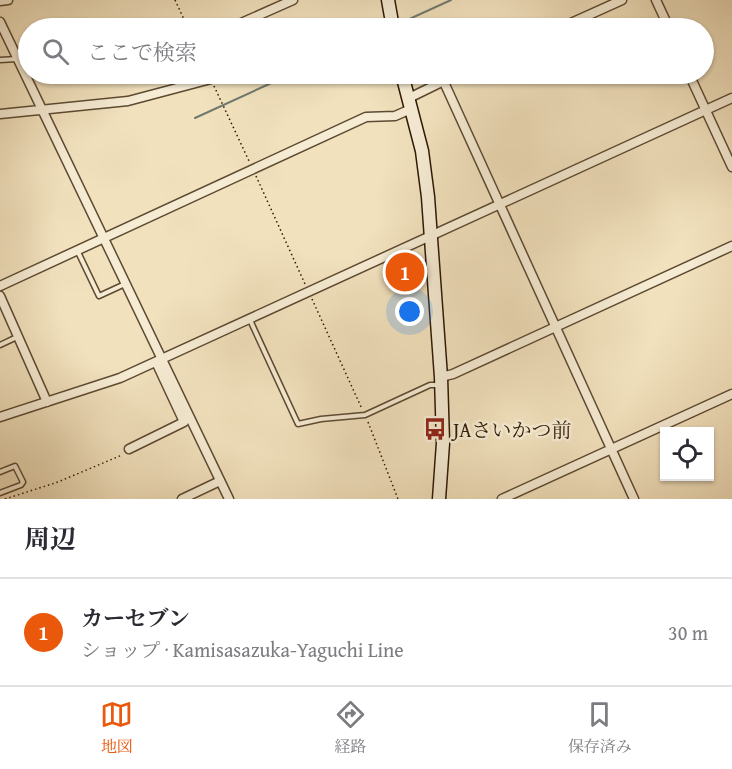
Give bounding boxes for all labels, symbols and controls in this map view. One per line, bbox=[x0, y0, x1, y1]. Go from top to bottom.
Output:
search box bbox=[18, 18, 714, 84]
icon: search bbox=[39, 35, 72, 68]
text: ここで検索 bbox=[87, 36, 197, 68]
pin: 1 bbox=[386, 250, 424, 294]
your location bbox=[395, 297, 424, 326]
place label: JAさいかつ前 bbox=[450, 415, 571, 444]
bus stop icon: JAさいかつ前 bbox=[422, 416, 448, 442]
map controls bbox=[660, 427, 714, 481]
button: locate bbox=[660, 427, 714, 481]
text: 周辺 bbox=[24, 519, 76, 558]
text: カーセブン bbox=[81, 602, 190, 634]
text: 1 bbox=[38, 618, 49, 647]
text: 30 m bbox=[668, 618, 708, 647]
text: ショップ · Kamisasazuka-Yaguchi Line bbox=[81, 635, 404, 664]
tab: 地図 bbox=[100, 698, 133, 758]
tab: 経路 bbox=[334, 698, 367, 758]
tab: 保存済み bbox=[568, 698, 632, 758]

